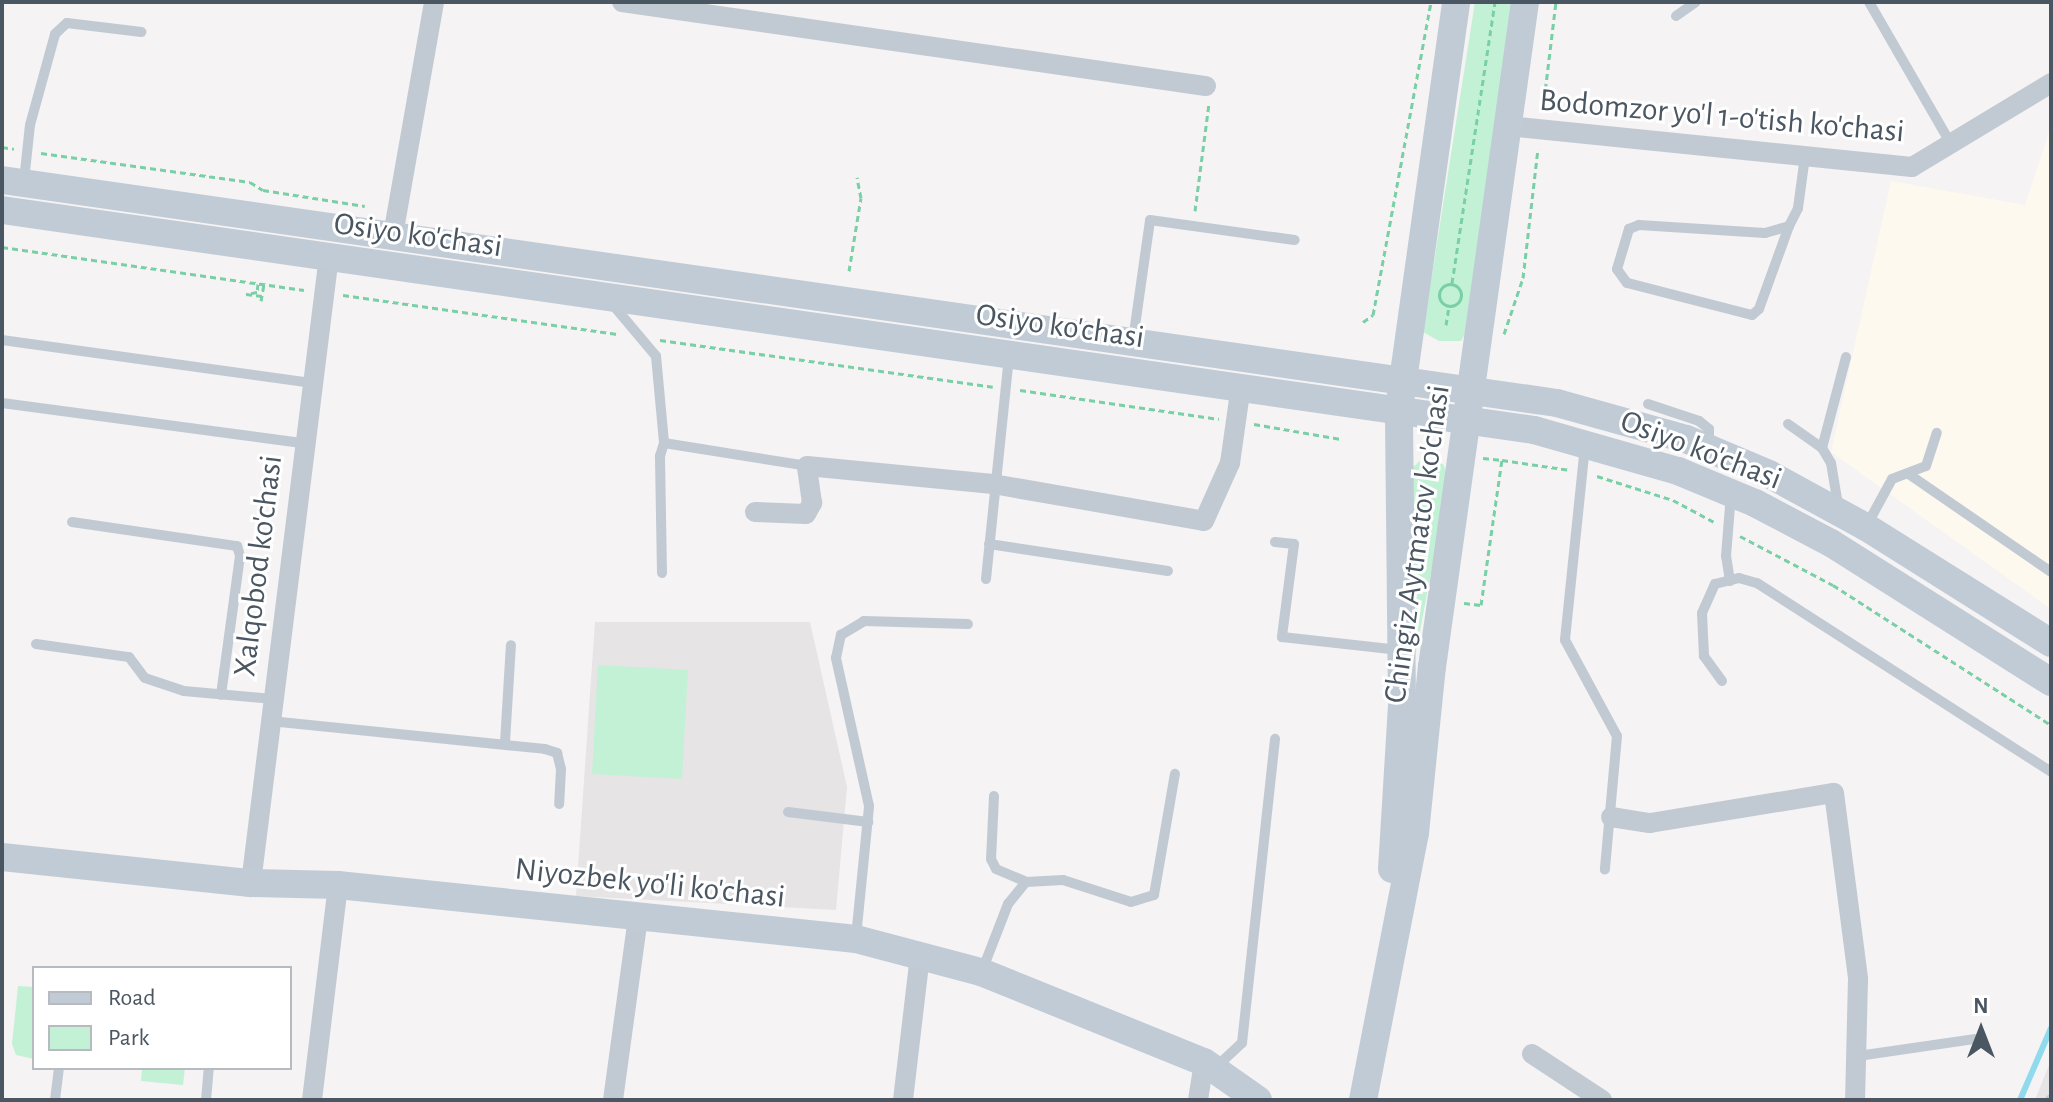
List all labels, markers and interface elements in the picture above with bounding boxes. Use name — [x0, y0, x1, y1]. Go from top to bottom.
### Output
street label: Bodomzor yo'l 1-o'tish ko'chasi — [1538, 81, 1906, 151]
street label: Osiyo ko'chasi — [331, 204, 505, 266]
street label: Osiyo ko'chasi — [973, 295, 1147, 357]
street label: Chingiz Aytmatov ko'chasi — [1376, 382, 1458, 706]
street label: Osiyo ko'chasi — [1615, 402, 1787, 498]
street label: Xalqobod ko'chasi — [225, 453, 291, 679]
street label: Niyozbek yo'li ko'chasi — [513, 850, 787, 916]
legend — [32, 966, 292, 1070]
text: Road — [108, 986, 156, 1010]
north arrow — [1941, 990, 2021, 1070]
text: N — [1973, 995, 1989, 1017]
text: Park — [108, 1026, 149, 1050]

